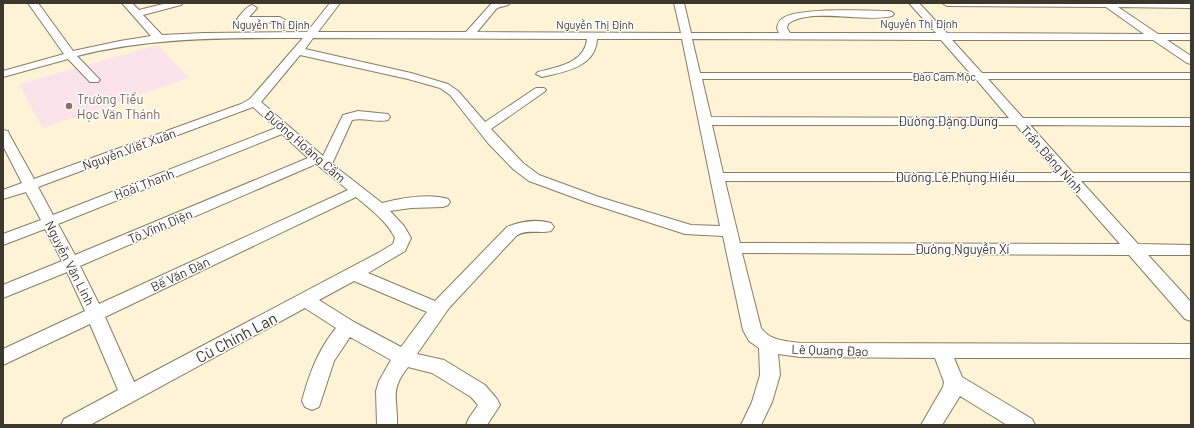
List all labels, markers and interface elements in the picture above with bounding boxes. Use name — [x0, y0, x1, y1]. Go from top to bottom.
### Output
street label: Nguyễn Thị Định — [880, 17, 958, 30]
street label: Nguyễn Thị Định — [232, 18, 310, 31]
street label: Nguyễn Thị Định — [556, 18, 634, 31]
street label: Đào Cam Mộc — [912, 70, 976, 83]
place label: Trường Tiểu Học Văn Thánh — [77, 91, 160, 122]
marker: Trường Tiểu Học Văn Thánh — [64, 101, 74, 111]
street label: Đường Hoàng Cầm — [261, 106, 349, 186]
street label: Đường Đặng Dung — [898, 113, 998, 129]
street label: Trần Đăng Ninh — [1017, 122, 1087, 196]
street label: Nguyễn Viết Xuân — [80, 125, 178, 173]
street label: Hoài Thanh — [112, 165, 176, 203]
street label: Đường Lê Phụng Hiểu — [895, 169, 1015, 185]
street label: Tô Vĩnh Diện — [125, 205, 195, 247]
street label: Nguyễn Văn Linh — [42, 218, 98, 308]
street label: Đường Nguyễn Xí — [915, 241, 1010, 257]
street label: Bế Văn Đàn — [148, 253, 212, 295]
street label: Cù Chính Lan — [192, 308, 280, 366]
street label: Lê Quang Đạo — [791, 341, 869, 359]

